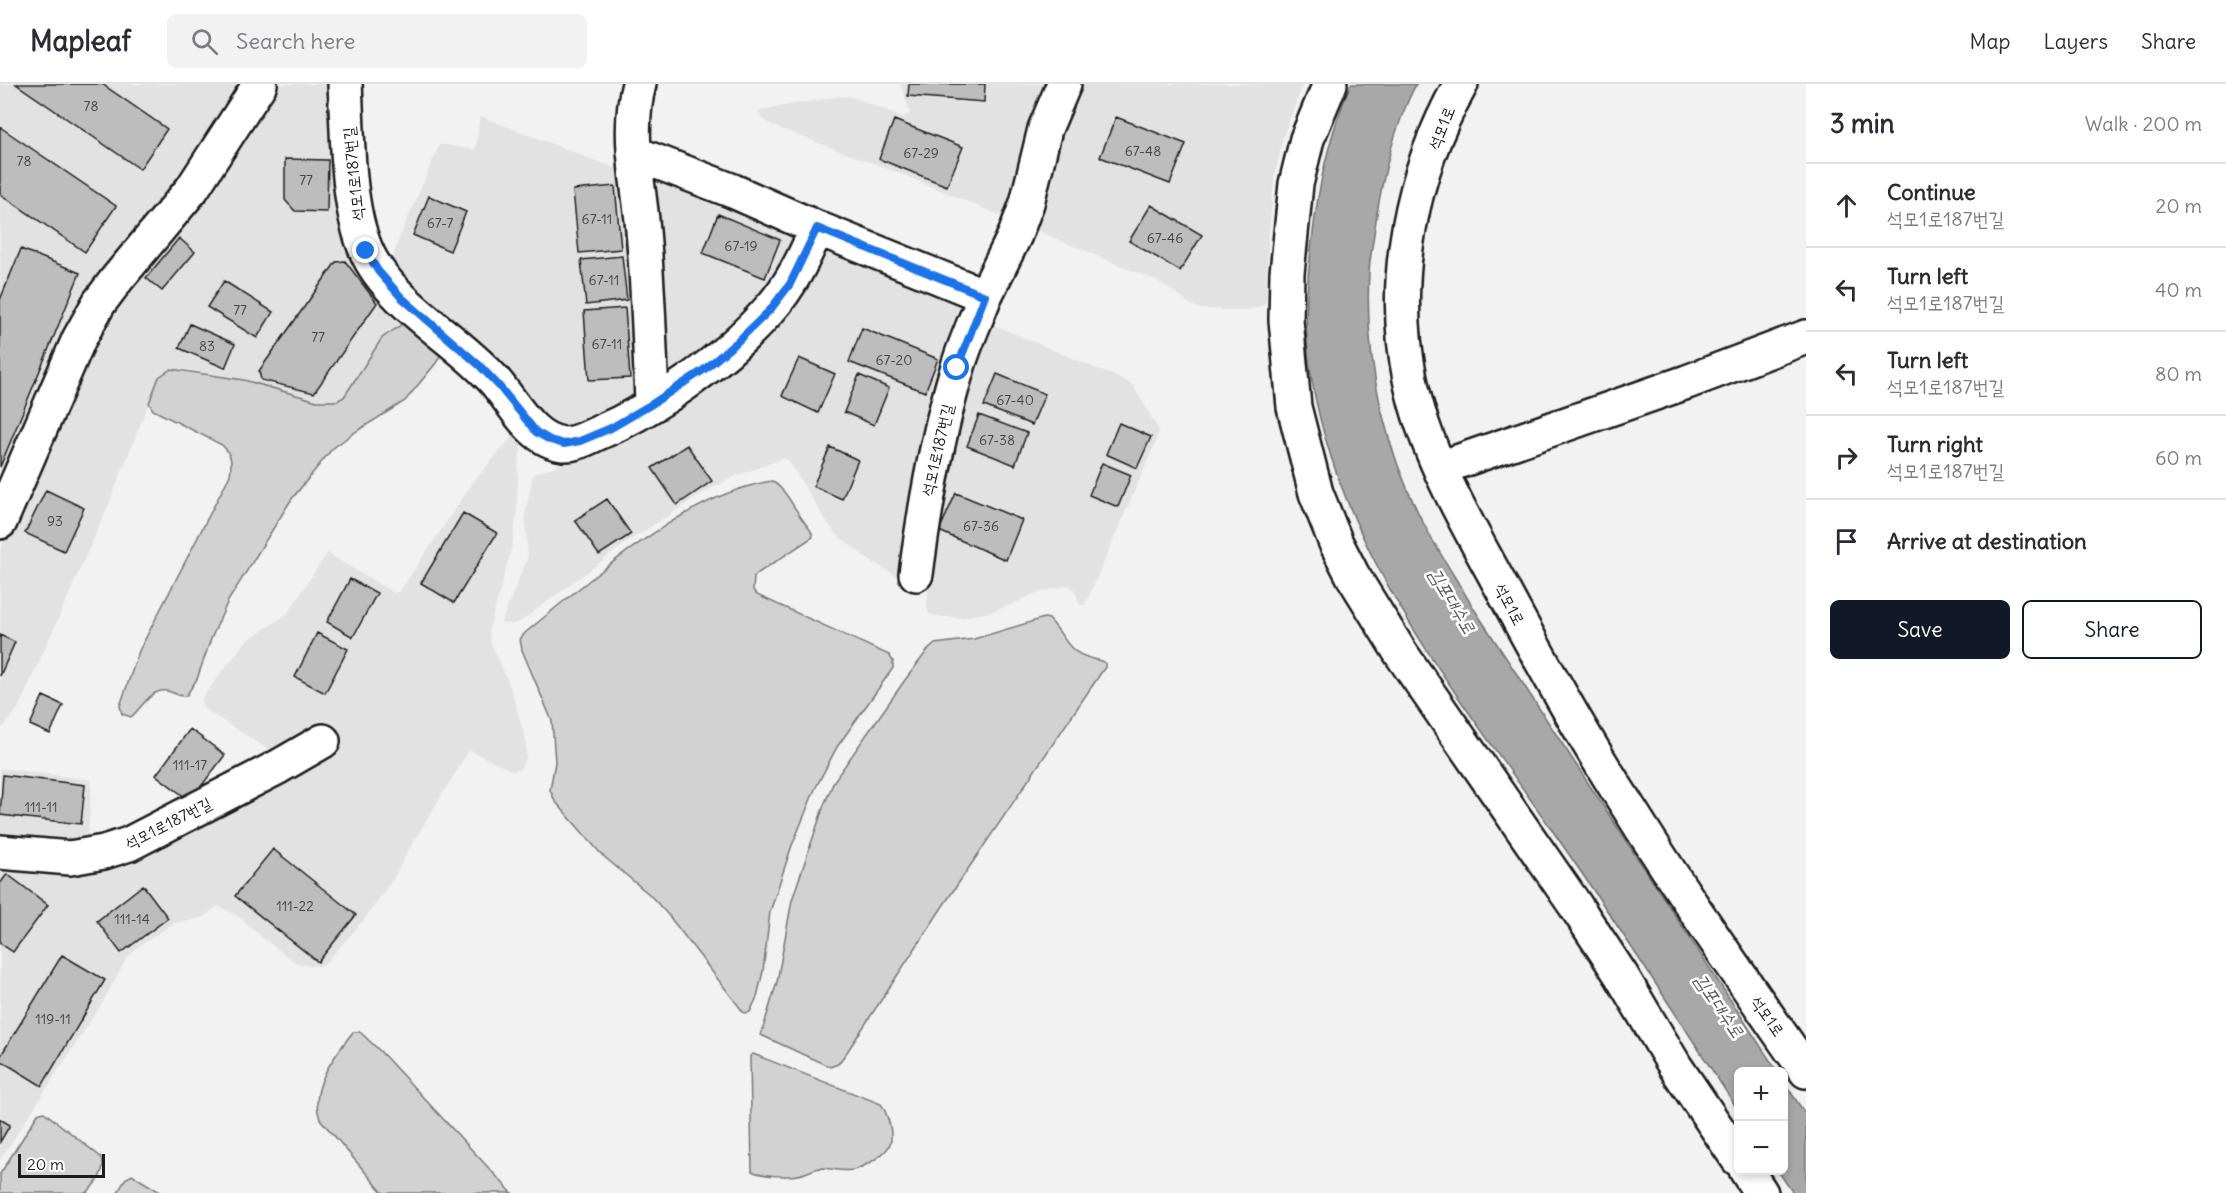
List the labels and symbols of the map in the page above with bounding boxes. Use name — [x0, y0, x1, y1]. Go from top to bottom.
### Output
house number: 78 — [84, 97, 98, 115]
street label: 석모1로 — [1423, 103, 1459, 153]
street label: 석모1로187번길 — [338, 126, 368, 222]
house number: 67-48 — [1125, 142, 1161, 160]
house number: 67-29 — [903, 144, 939, 162]
house number: 78 — [17, 152, 31, 170]
house number: 77 — [299, 171, 313, 189]
house number: 67-11 — [582, 210, 612, 228]
house number: 67-7 — [427, 214, 453, 232]
house number: 67-46 — [1147, 229, 1183, 247]
route end — [352, 237, 378, 263]
house number: 67-19 — [724, 237, 758, 255]
house number: 67-11 — [589, 271, 619, 289]
house number: 77 — [233, 301, 247, 319]
house number: 77 — [311, 328, 325, 346]
house number: 67-11 — [592, 335, 622, 353]
house number: 83 — [199, 337, 215, 355]
house number: 67-20 — [876, 351, 912, 369]
route start — [943, 354, 969, 380]
house number: 67-40 — [996, 391, 1034, 409]
street label: 석모1로187번길 — [917, 402, 957, 498]
house number: 67-38 — [979, 431, 1015, 449]
house number: 93 — [47, 512, 63, 530]
house number: 67-36 — [963, 517, 999, 535]
water label: 김포대수로 — [1424, 564, 1481, 638]
street label: 석모1로 — [1491, 579, 1529, 629]
house number: 111-17 — [173, 756, 207, 774]
street label: 석모1로187번길 — [122, 793, 215, 853]
house number: 111-11 — [24, 798, 58, 816]
house number: 111-22 — [276, 897, 314, 915]
house number: 111-14 — [114, 910, 150, 928]
water label: 김포대수로 — [1690, 969, 1749, 1042]
street label: 석모1로 — [1747, 992, 1789, 1040]
house number: 119-11 — [35, 1010, 71, 1028]
scale bar — [18, 1151, 105, 1178]

